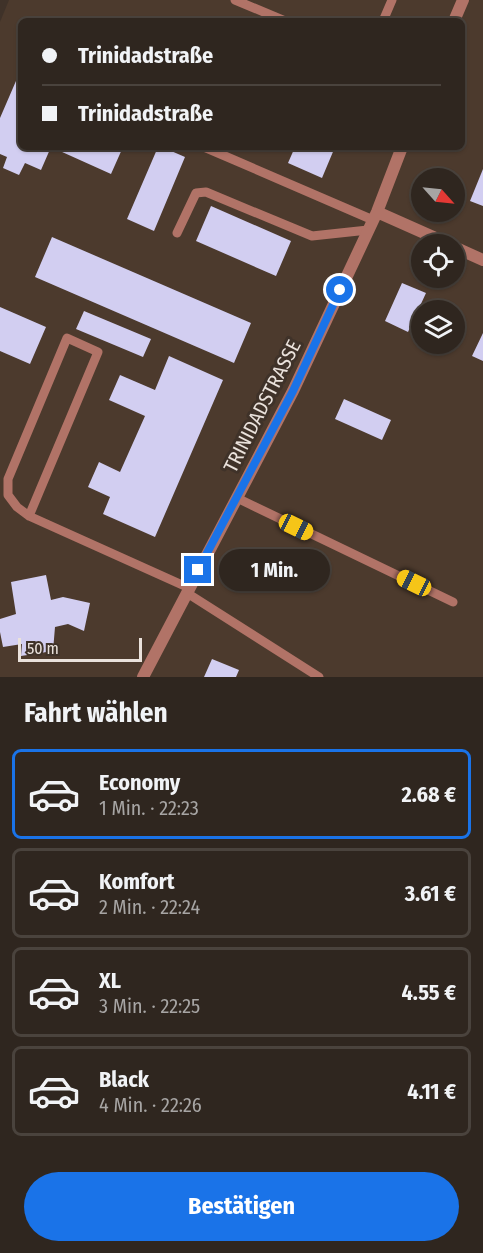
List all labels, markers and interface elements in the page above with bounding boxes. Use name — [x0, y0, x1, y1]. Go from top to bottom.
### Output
text: Trinidadstraße — [78, 42, 213, 69]
text: Trinidadstraße — [78, 100, 213, 127]
north arrow — [411, 168, 465, 222]
map controls — [411, 168, 465, 354]
button: locate — [411, 234, 465, 288]
route start — [326, 276, 353, 303]
button: layers — [411, 300, 465, 354]
street label: TRINIDADSTRASSE — [218, 336, 306, 476]
car — [276, 511, 316, 543]
callout: 1 Min. — [219, 549, 330, 591]
route end — [184, 556, 211, 583]
text: 1 Min. — [251, 558, 298, 582]
car — [394, 567, 434, 599]
scale bar — [18, 635, 142, 662]
text: 50 m — [27, 639, 59, 658]
text: Fahrt wählen — [24, 697, 168, 729]
icon: car — [27, 767, 81, 821]
text: Economy — [99, 769, 180, 796]
text: 2.68 € — [402, 781, 456, 808]
text: 1 Min. · 22:23 — [99, 796, 199, 820]
icon: car — [27, 866, 81, 920]
text: Komfort — [99, 868, 174, 895]
text: 3.61 € — [405, 880, 456, 907]
text: 2 Min. · 22:24 — [99, 895, 200, 919]
icon: car — [27, 965, 81, 1019]
text: XL — [99, 967, 121, 994]
text: 4.55 € — [402, 979, 456, 1006]
text: 3 Min. · 22:25 — [99, 994, 200, 1018]
icon: car — [27, 1064, 81, 1118]
text: Black — [99, 1066, 149, 1093]
text: 4.11 € — [407, 1078, 456, 1105]
text: 4 Min. · 22:26 — [99, 1093, 202, 1117]
button: Bestätigen — [24, 1172, 459, 1241]

